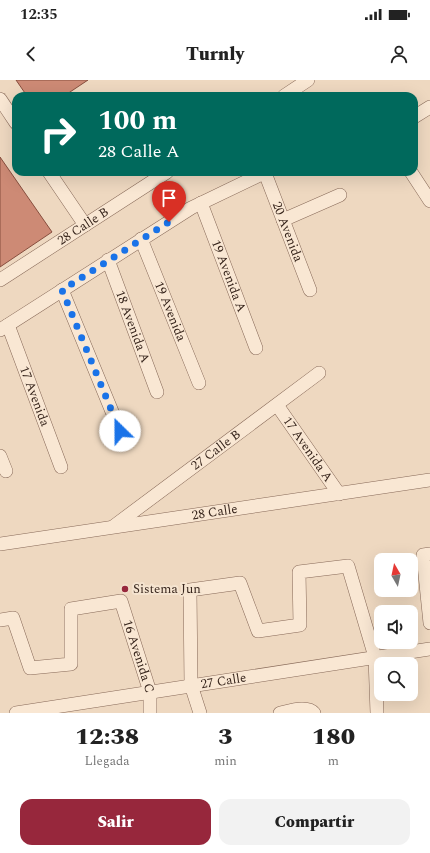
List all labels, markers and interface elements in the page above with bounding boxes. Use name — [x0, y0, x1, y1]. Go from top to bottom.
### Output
text: 12:35 — [20, 3, 58, 26]
text: Turnly — [186, 41, 244, 68]
icon: back — [20, 43, 42, 65]
icon: person — [388, 43, 410, 65]
text: 100 m — [98, 99, 177, 142]
icon: right — [32, 108, 84, 160]
text: 28 Calle A — [98, 138, 180, 165]
pin — [152, 181, 186, 222]
icon: arrive — [158, 187, 180, 209]
street label: 20 Avenida — [267, 199, 309, 266]
street label: 28 Calle B — [53, 202, 113, 250]
street label: 19 Avenida A — [206, 237, 252, 315]
street label: 19 Avenida — [149, 278, 191, 345]
street label: 18 Avenida A — [110, 287, 155, 366]
street label: 17 Avenida — [14, 363, 55, 430]
position arrow — [99, 410, 141, 452]
street label: 17 Avenida A — [278, 412, 338, 487]
street label: 27 Calle B — [187, 425, 245, 475]
street label: 28 Calle — [190, 499, 239, 525]
north arrow — [374, 553, 418, 597]
map controls — [374, 553, 418, 701]
place label: Sistema Jun — [133, 579, 201, 599]
marker: Sistema Jun — [120, 584, 130, 594]
button: sound — [374, 605, 418, 649]
street label: 16 Avenida C — [118, 617, 160, 696]
button: search — [374, 657, 418, 701]
street label: 27 Calle — [199, 668, 248, 694]
text: 12:38 — [75, 719, 139, 755]
text: 3 — [218, 719, 233, 755]
text: 180 — [312, 719, 355, 755]
text: Llegada — [84, 751, 130, 771]
text: min — [214, 751, 237, 771]
text: m — [328, 751, 339, 771]
button: Salir — [20, 799, 211, 845]
button: Compartir — [219, 799, 410, 845]

